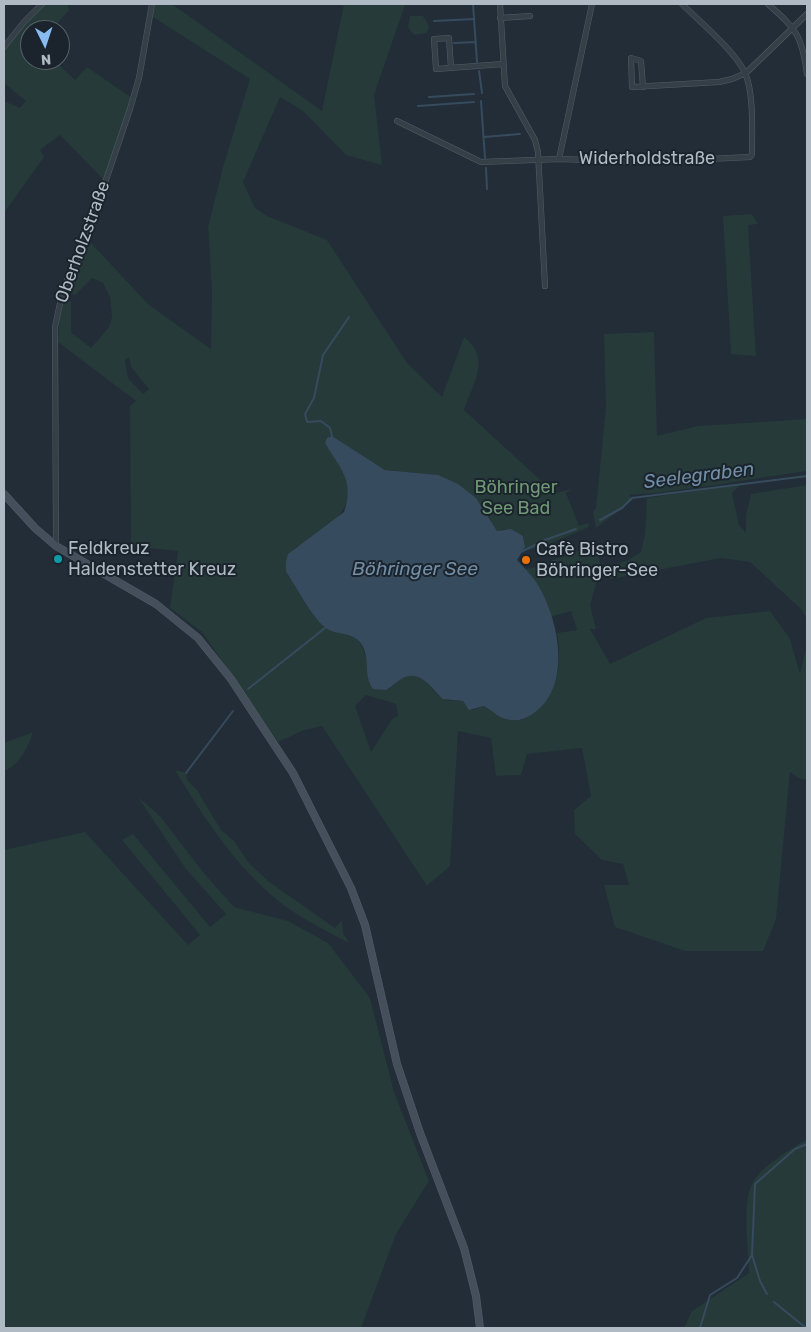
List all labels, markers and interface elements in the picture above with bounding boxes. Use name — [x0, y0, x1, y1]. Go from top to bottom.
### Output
north arrow — [20, 20, 70, 70]
text: N — [40, 51, 52, 68]
street label: Widerholdstraße — [579, 148, 715, 170]
street label: Oberholzstraße — [51, 178, 115, 306]
water label: Seelegraben — [642, 458, 756, 494]
park label: Böhringer See Bad — [474, 477, 558, 520]
place label: Feldkreuz Haldenstetter Kreuz — [68, 538, 236, 580]
place label: Cafè Bistro Böhringer-See — [536, 539, 658, 582]
marker: Feldkreuz Haldenstetter Kreuz — [52, 553, 64, 565]
marker: Cafè Bistro Böhringer-See — [520, 554, 532, 566]
water label: Böhringer See — [352, 559, 478, 581]

